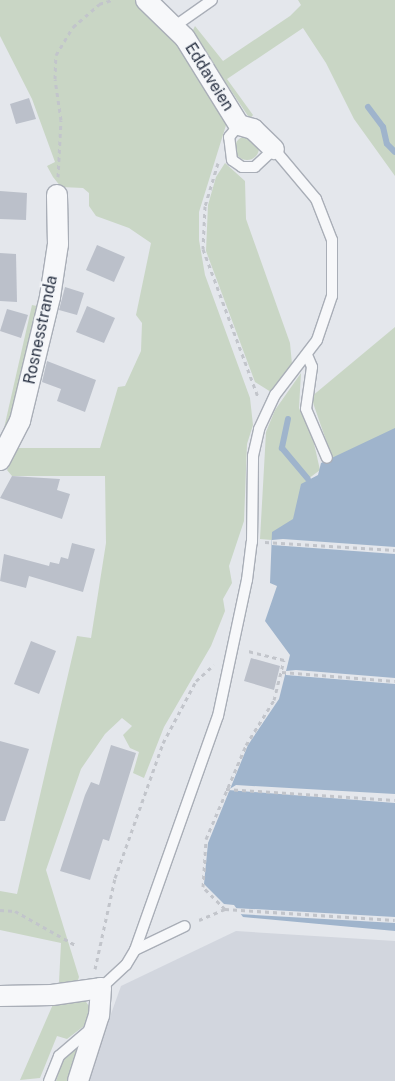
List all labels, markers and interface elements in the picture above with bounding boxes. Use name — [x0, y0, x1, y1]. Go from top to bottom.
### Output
street label: Eddaveien — [181, 39, 237, 115]
street label: Rosnesstranda — [20, 274, 62, 386]

